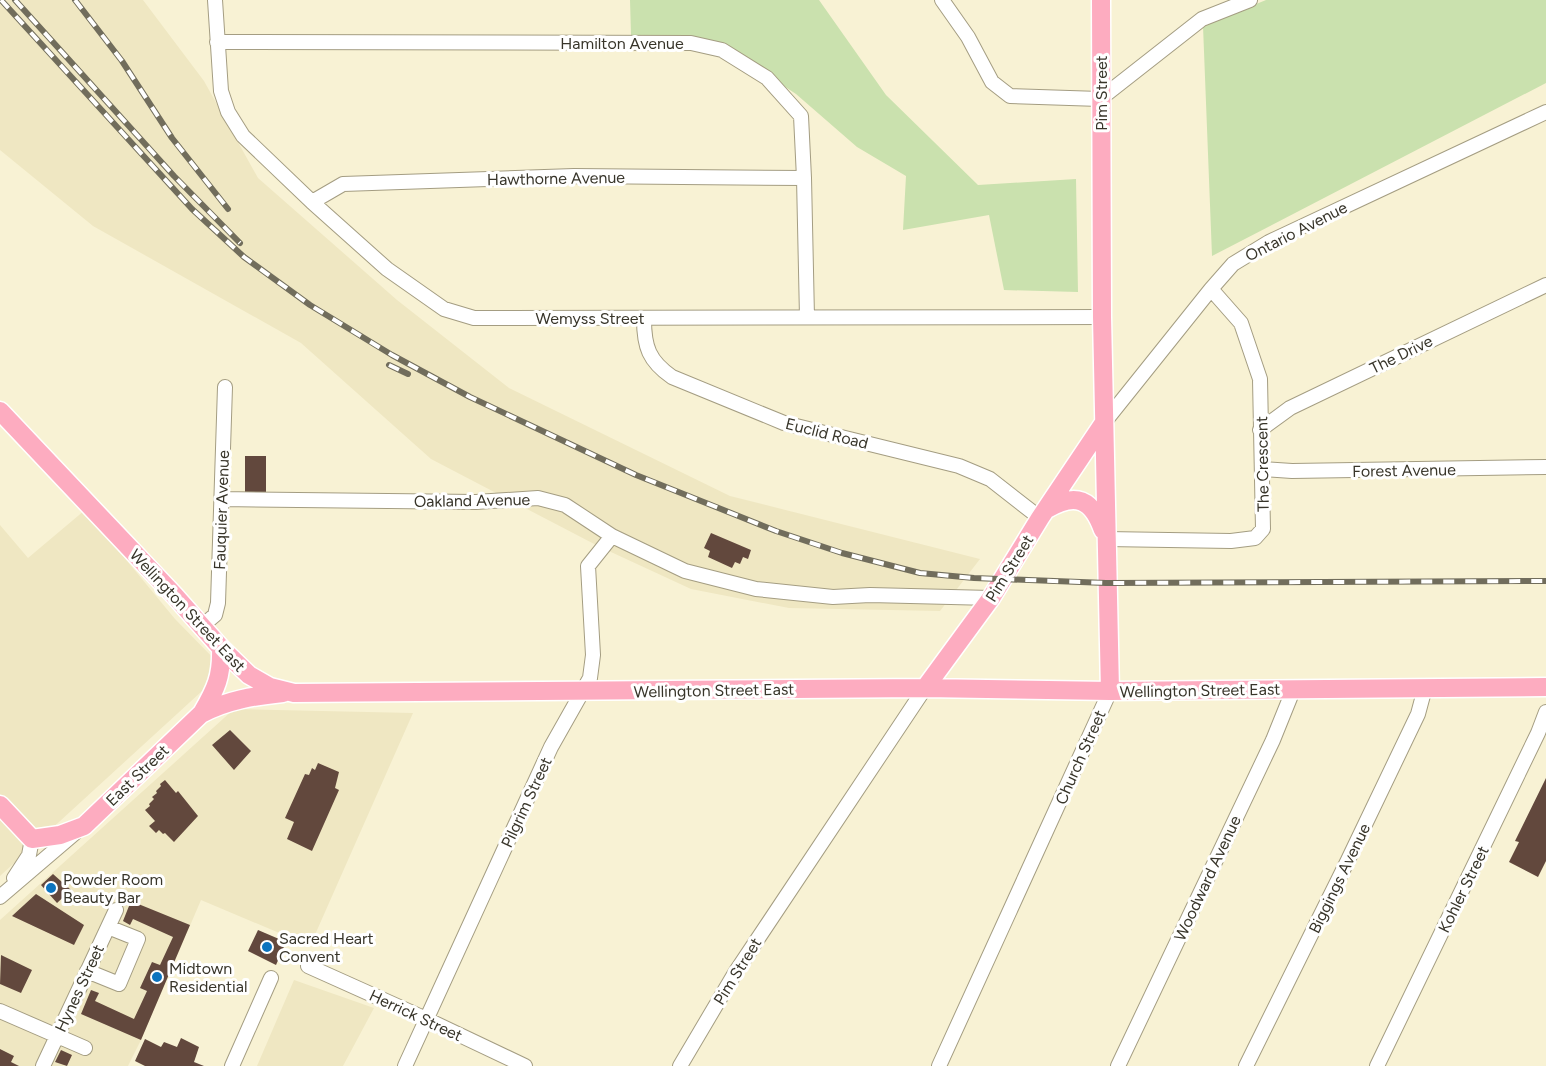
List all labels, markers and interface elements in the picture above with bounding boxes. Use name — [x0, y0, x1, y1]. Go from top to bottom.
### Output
street label: Hamilton Avenue — [560, 34, 684, 53]
street label: Pim Street — [1092, 55, 1111, 131]
street label: Hawthorne Avenue — [487, 168, 625, 189]
street label: Ontario Avenue — [1242, 197, 1351, 265]
street label: Wemyss Street — [535, 309, 645, 328]
street label: The Drive — [1367, 331, 1436, 378]
street label: Euclid Road — [784, 414, 870, 453]
street label: The Crescent — [1252, 416, 1273, 512]
street label: Fauquier Avenue — [210, 450, 233, 570]
street label: Forest Avenue — [1352, 460, 1456, 481]
street label: Oakland Avenue — [414, 490, 531, 511]
street label: Pim Street — [981, 531, 1037, 605]
street label: Wellington Street East — [126, 545, 249, 676]
street label: Wellington Street East — [634, 680, 794, 701]
street label: Wellington Street East — [1120, 680, 1280, 701]
street label: Church Street — [1051, 707, 1110, 807]
street label: East Street — [102, 741, 173, 810]
street label: Pilgrim Street — [497, 754, 556, 850]
street label: Woodward Avenue — [1170, 812, 1245, 944]
street label: Biggings Avenue — [1305, 820, 1374, 936]
street label: Kohler Street — [1434, 843, 1493, 936]
place label: Powder Room Beauty Bar — [63, 870, 163, 907]
marker: Powder Room Beauty Bar — [44, 881, 58, 895]
place label: Sacred Heart Convent — [279, 929, 373, 966]
street label: Pim Street — [709, 934, 765, 1008]
marker: Sacred Heart Convent — [260, 940, 274, 954]
street label: Hynes Street — [51, 941, 108, 1035]
place label: Midtown Residential — [169, 959, 247, 996]
marker: Midtown Residential — [150, 970, 164, 984]
street label: Herrick Street — [366, 986, 465, 1045]

